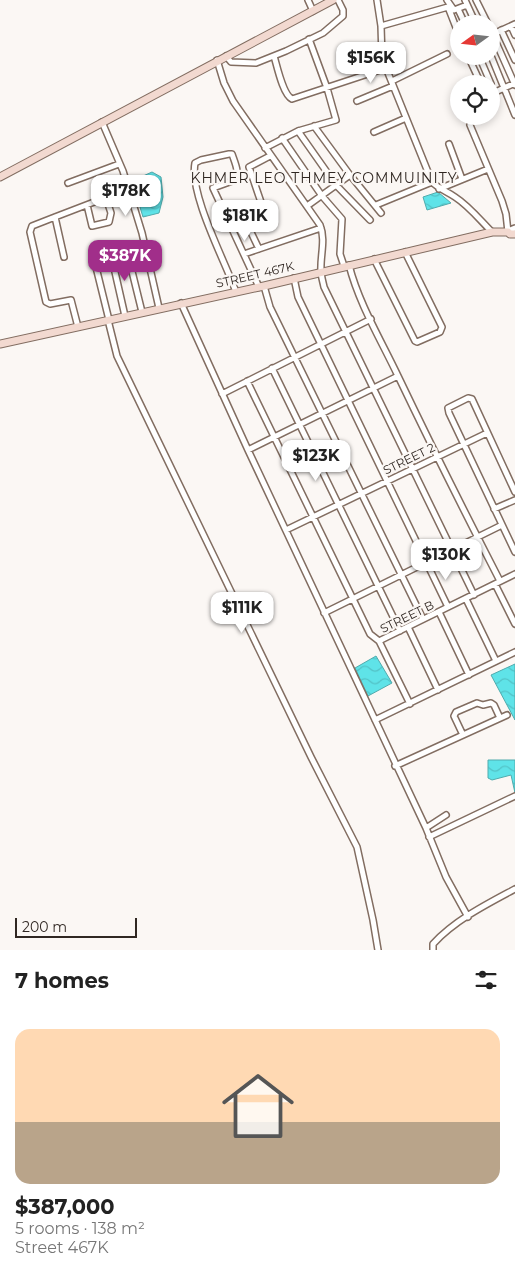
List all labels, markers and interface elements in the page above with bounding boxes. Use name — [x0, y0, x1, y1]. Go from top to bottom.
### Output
north arrow — [450, 15, 500, 65]
map controls — [450, 15, 500, 125]
pin: $156K — [336, 42, 406, 84]
text: $156K — [347, 48, 395, 67]
button: locate — [450, 75, 500, 125]
district label: KHMER LEO THMEY COMMUINITY — [190, 169, 458, 187]
pin: $178K — [91, 174, 161, 217]
text: $178K — [102, 181, 150, 200]
pin: $181K — [210, 200, 280, 242]
text: $181K — [223, 206, 268, 225]
pin: $387K — [90, 240, 160, 282]
text: $387K — [99, 246, 151, 265]
street label: STREET 467K — [214, 258, 296, 291]
pin: $123K — [281, 440, 351, 482]
street label: STREET 2 — [380, 440, 437, 478]
text: $123K — [292, 446, 340, 465]
pin: $130K — [411, 538, 481, 581]
text: $130K — [422, 545, 470, 564]
pin: $111K — [207, 592, 277, 634]
street label: STREET B — [377, 597, 436, 636]
text: $111K — [222, 598, 262, 617]
scale bar — [15, 915, 138, 938]
text: 200 m — [22, 918, 67, 936]
icon: filters — [472, 966, 500, 994]
text: 7 homes — [15, 968, 109, 993]
icon: home — [213, 1061, 303, 1151]
text: $387,000 — [15, 1194, 115, 1219]
text: 5 rooms · 138 m² — [15, 1219, 145, 1238]
text: Street 467K — [15, 1238, 109, 1257]

